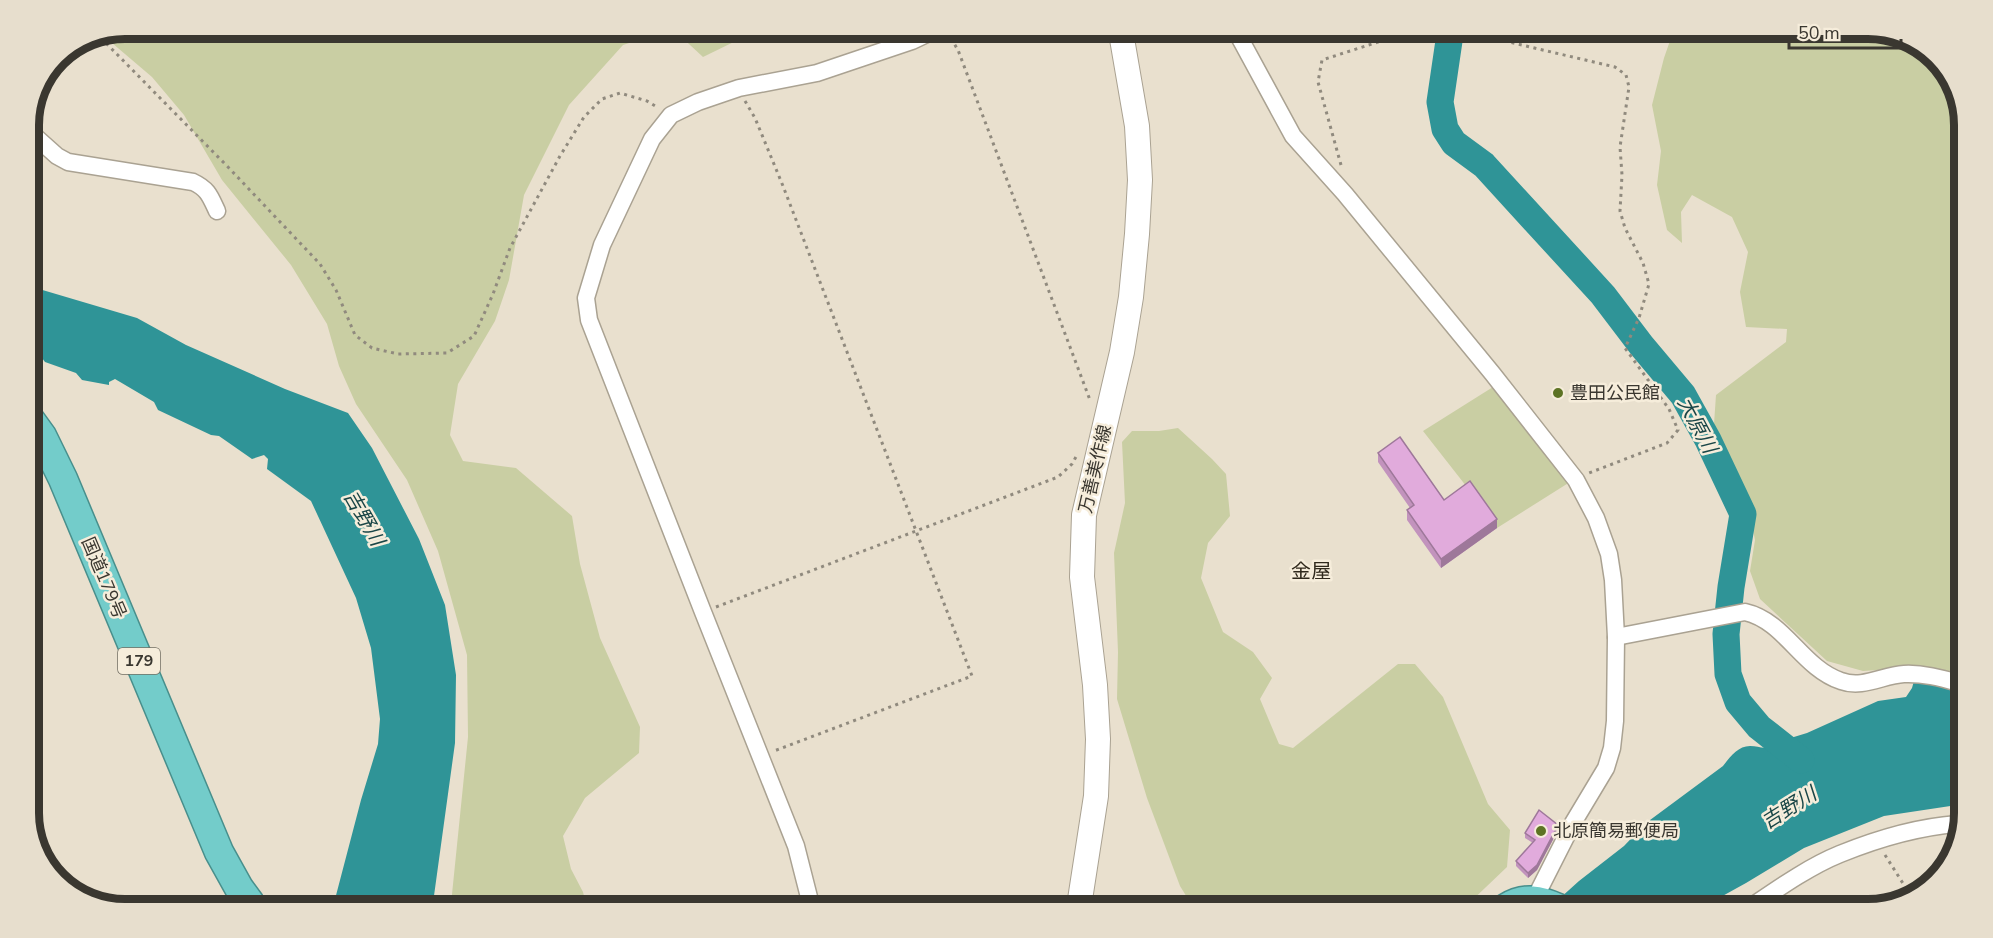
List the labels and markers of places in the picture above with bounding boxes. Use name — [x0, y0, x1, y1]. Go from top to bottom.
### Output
place label: 豊田公民館 — [1570, 381, 1660, 405]
marker: 豊田公民館 — [1551, 386, 1565, 400]
place label: 北原簡易郵便局 — [1553, 819, 1679, 843]
marker: 北原簡易郵便局 — [1534, 824, 1548, 838]

